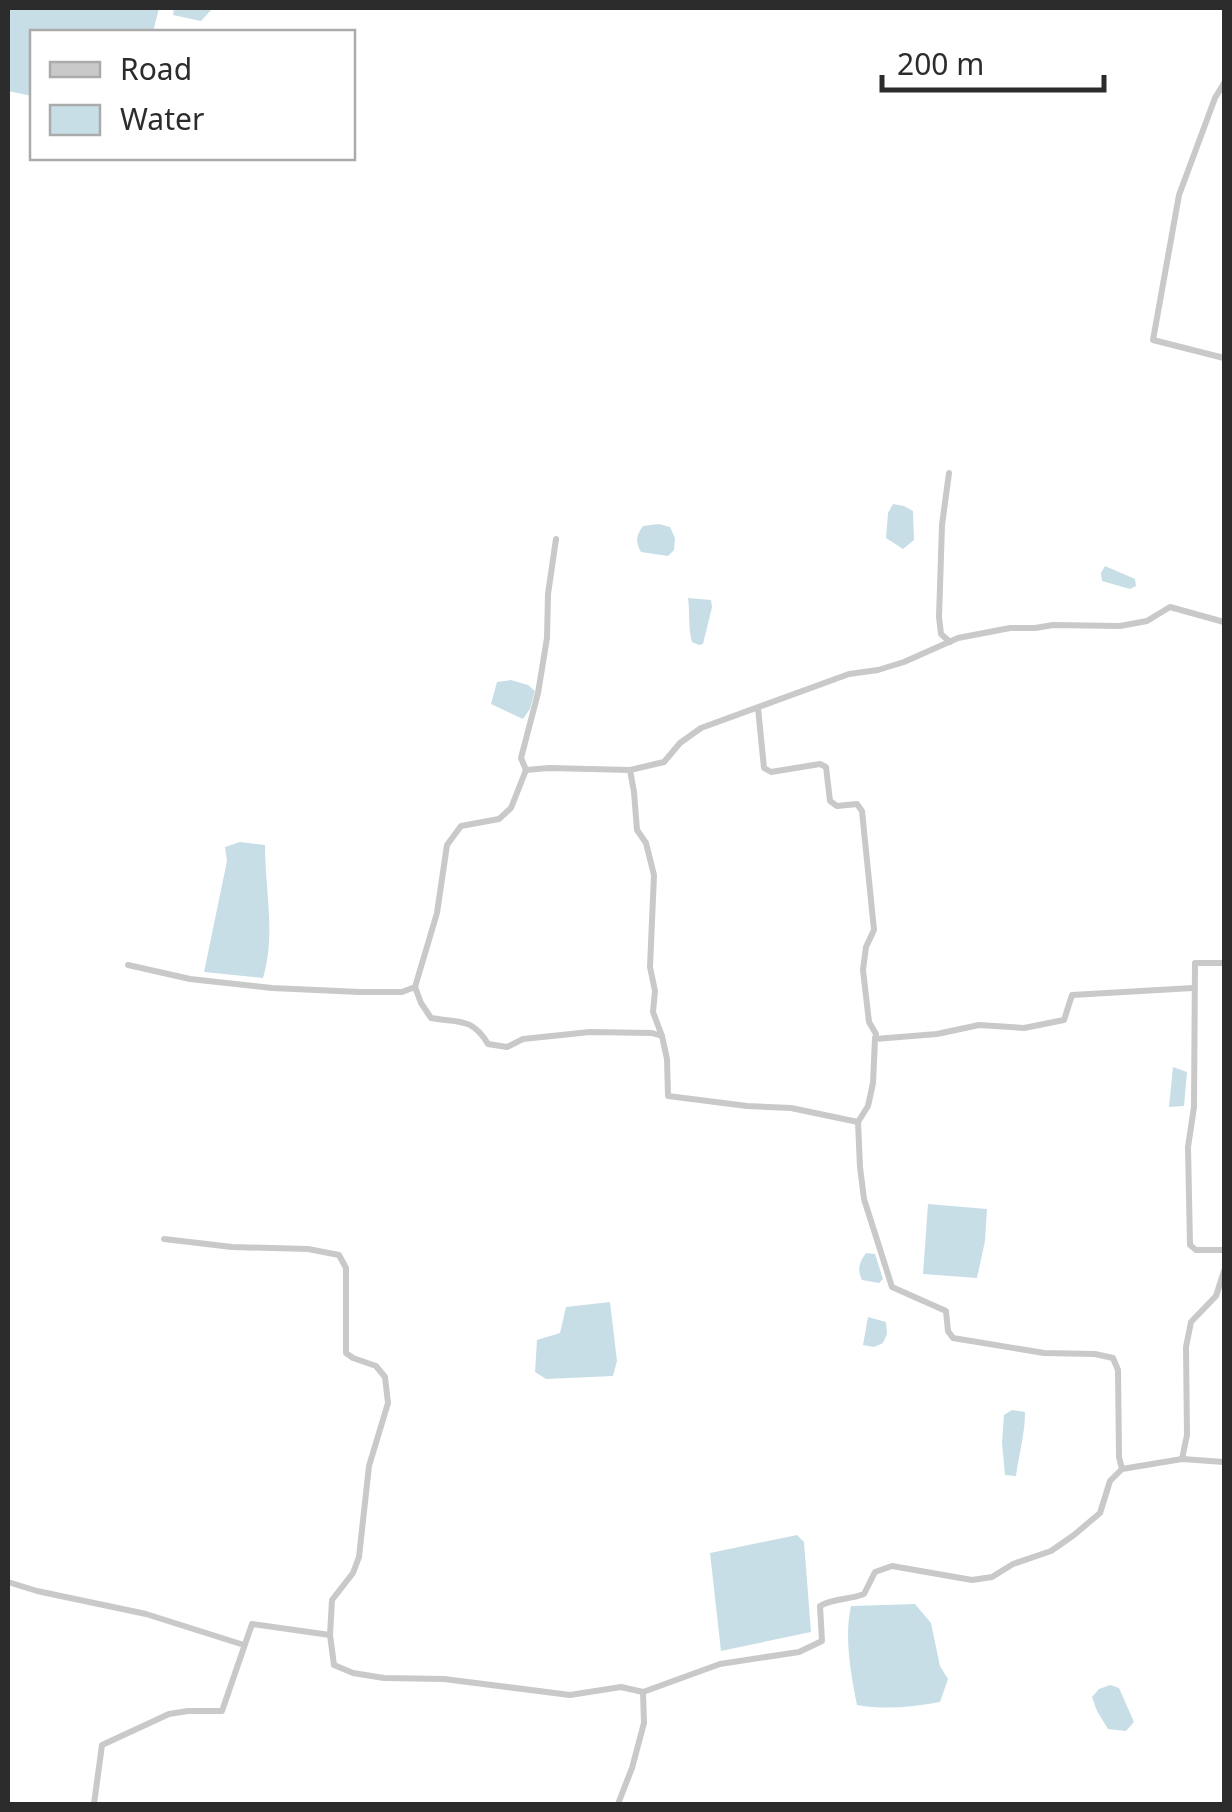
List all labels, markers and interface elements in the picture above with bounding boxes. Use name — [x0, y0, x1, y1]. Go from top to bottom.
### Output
legend — [30, 30, 355, 160]
scale bar — [882, 30, 1104, 92]
text: 200 m — [897, 43, 984, 84]
text: Road — [120, 48, 192, 89]
text: Water — [120, 98, 204, 139]

